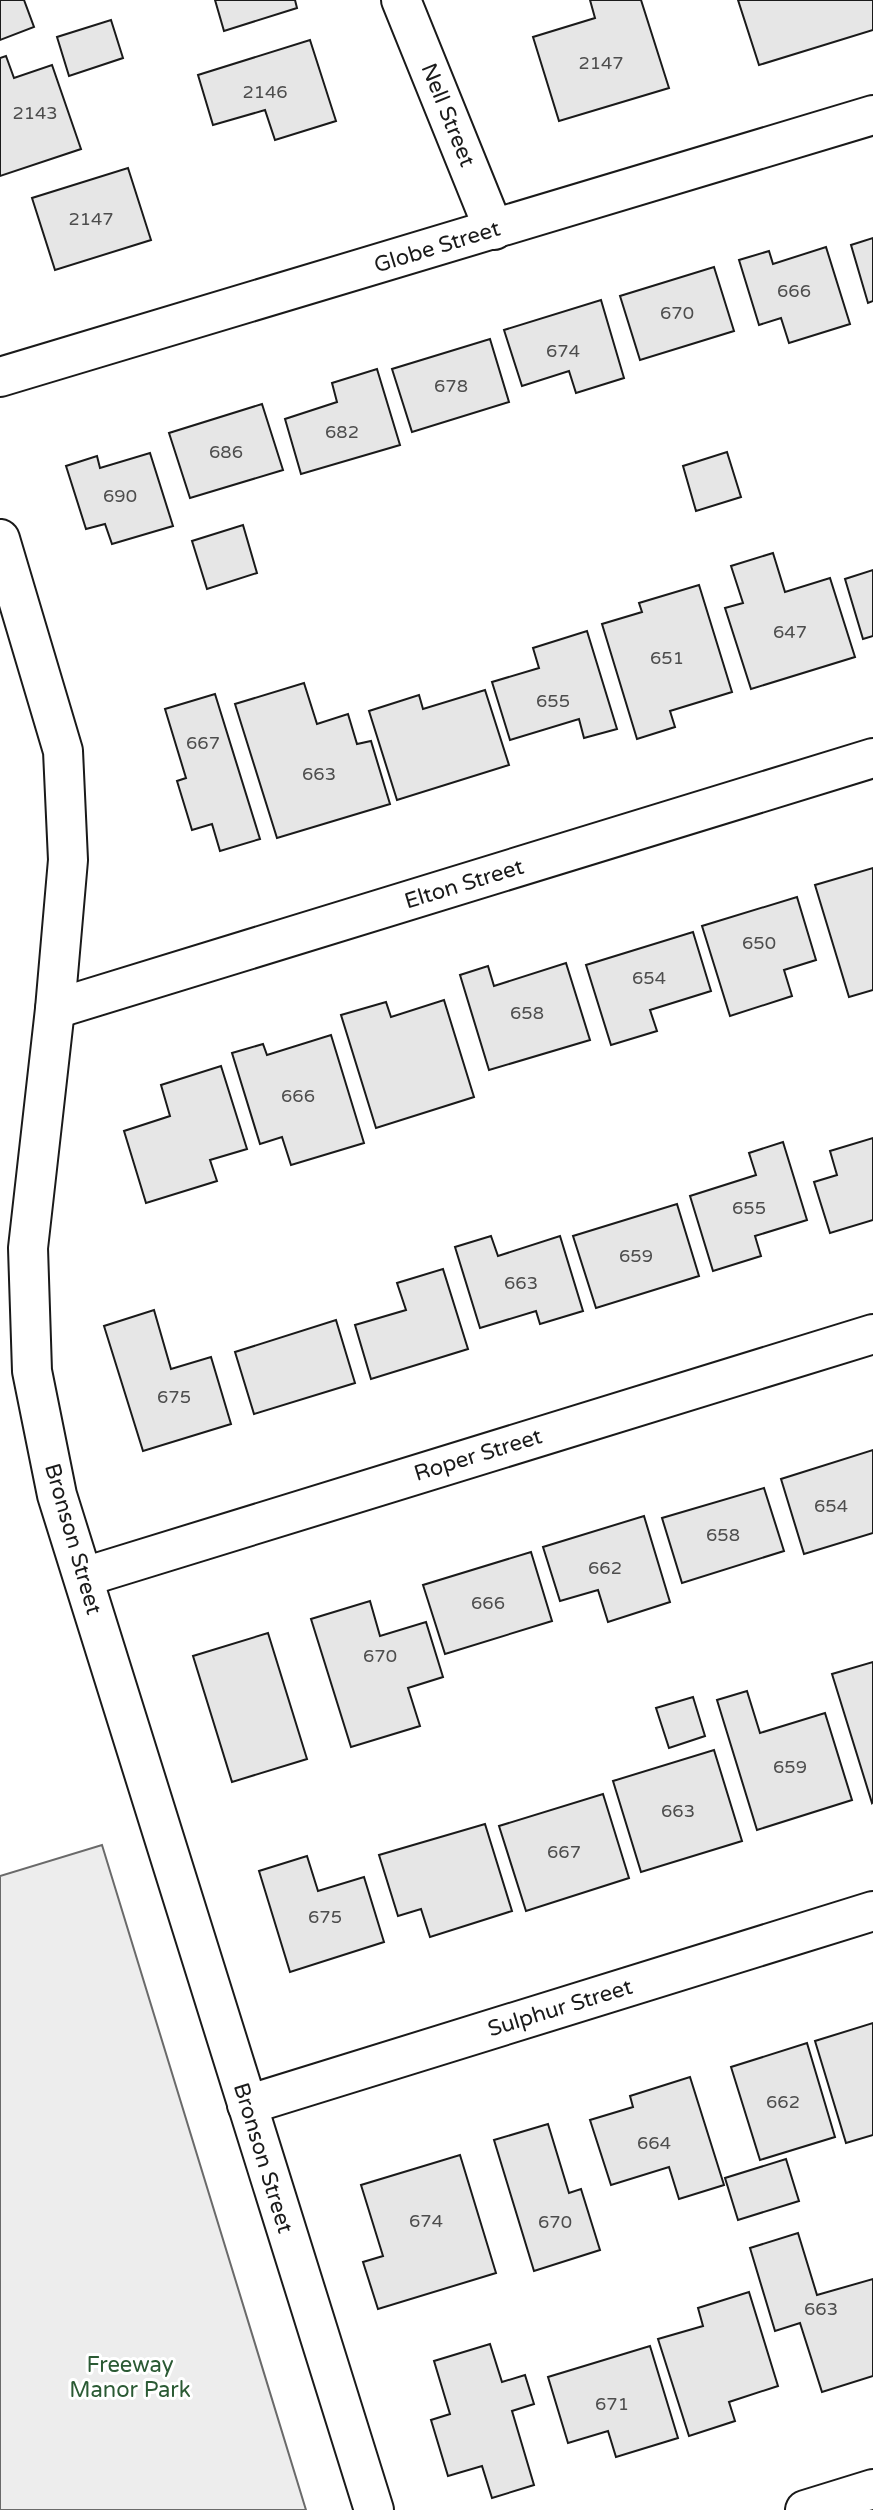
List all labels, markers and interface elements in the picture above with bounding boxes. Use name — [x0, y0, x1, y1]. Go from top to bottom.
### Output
house number: 2147 — [578, 52, 624, 74]
street label: Nell Street — [415, 59, 481, 171]
house number: 2146 — [242, 81, 288, 103]
house number: 2143 — [12, 102, 58, 124]
house number: 2147 — [68, 208, 114, 230]
street label: Globe Street — [371, 215, 503, 279]
house number: 666 — [777, 280, 811, 302]
house number: 670 — [660, 302, 694, 324]
house number: 674 — [546, 340, 580, 362]
house number: 678 — [434, 375, 468, 397]
house number: 682 — [325, 421, 359, 443]
house number: 686 — [209, 441, 243, 463]
house number: 690 — [103, 485, 137, 507]
house number: 647 — [773, 621, 807, 643]
house number: 651 — [650, 647, 684, 669]
house number: 655 — [536, 690, 570, 712]
house number: 667 — [186, 732, 220, 754]
house number: 663 — [302, 763, 336, 785]
street label: Elton Street — [401, 854, 527, 914]
house number: 650 — [742, 932, 776, 954]
house number: 654 — [632, 967, 666, 989]
house number: 658 — [510, 1002, 544, 1024]
house number: 666 — [281, 1085, 315, 1107]
house number: 655 — [732, 1197, 766, 1219]
house number: 659 — [619, 1245, 653, 1267]
house number: 663 — [504, 1272, 538, 1294]
house number: 675 — [157, 1386, 191, 1408]
street label: Roper Street — [411, 1423, 545, 1487]
street label: Bronson Street — [39, 1460, 107, 1618]
house number: 654 — [814, 1495, 848, 1517]
house number: 658 — [706, 1524, 740, 1546]
house number: 662 — [588, 1557, 622, 1579]
house number: 666 — [471, 1592, 505, 1614]
house number: 670 — [363, 1645, 397, 1667]
house number: 659 — [773, 1756, 807, 1778]
house number: 663 — [661, 1800, 695, 1822]
house number: 667 — [547, 1841, 581, 1863]
house number: 675 — [308, 1906, 342, 1928]
street label: Sulphur Street — [485, 1974, 635, 2042]
street label: Bronson Street — [228, 2080, 298, 2236]
house number: 662 — [766, 2091, 800, 2113]
house number: 664 — [637, 2132, 671, 2154]
house number: 674 — [409, 2210, 443, 2232]
house number: 670 — [538, 2211, 572, 2233]
house number: 663 — [804, 2298, 838, 2320]
park label: Freeway Manor Park — [69, 2352, 191, 2403]
house number: 671 — [595, 2393, 629, 2415]

